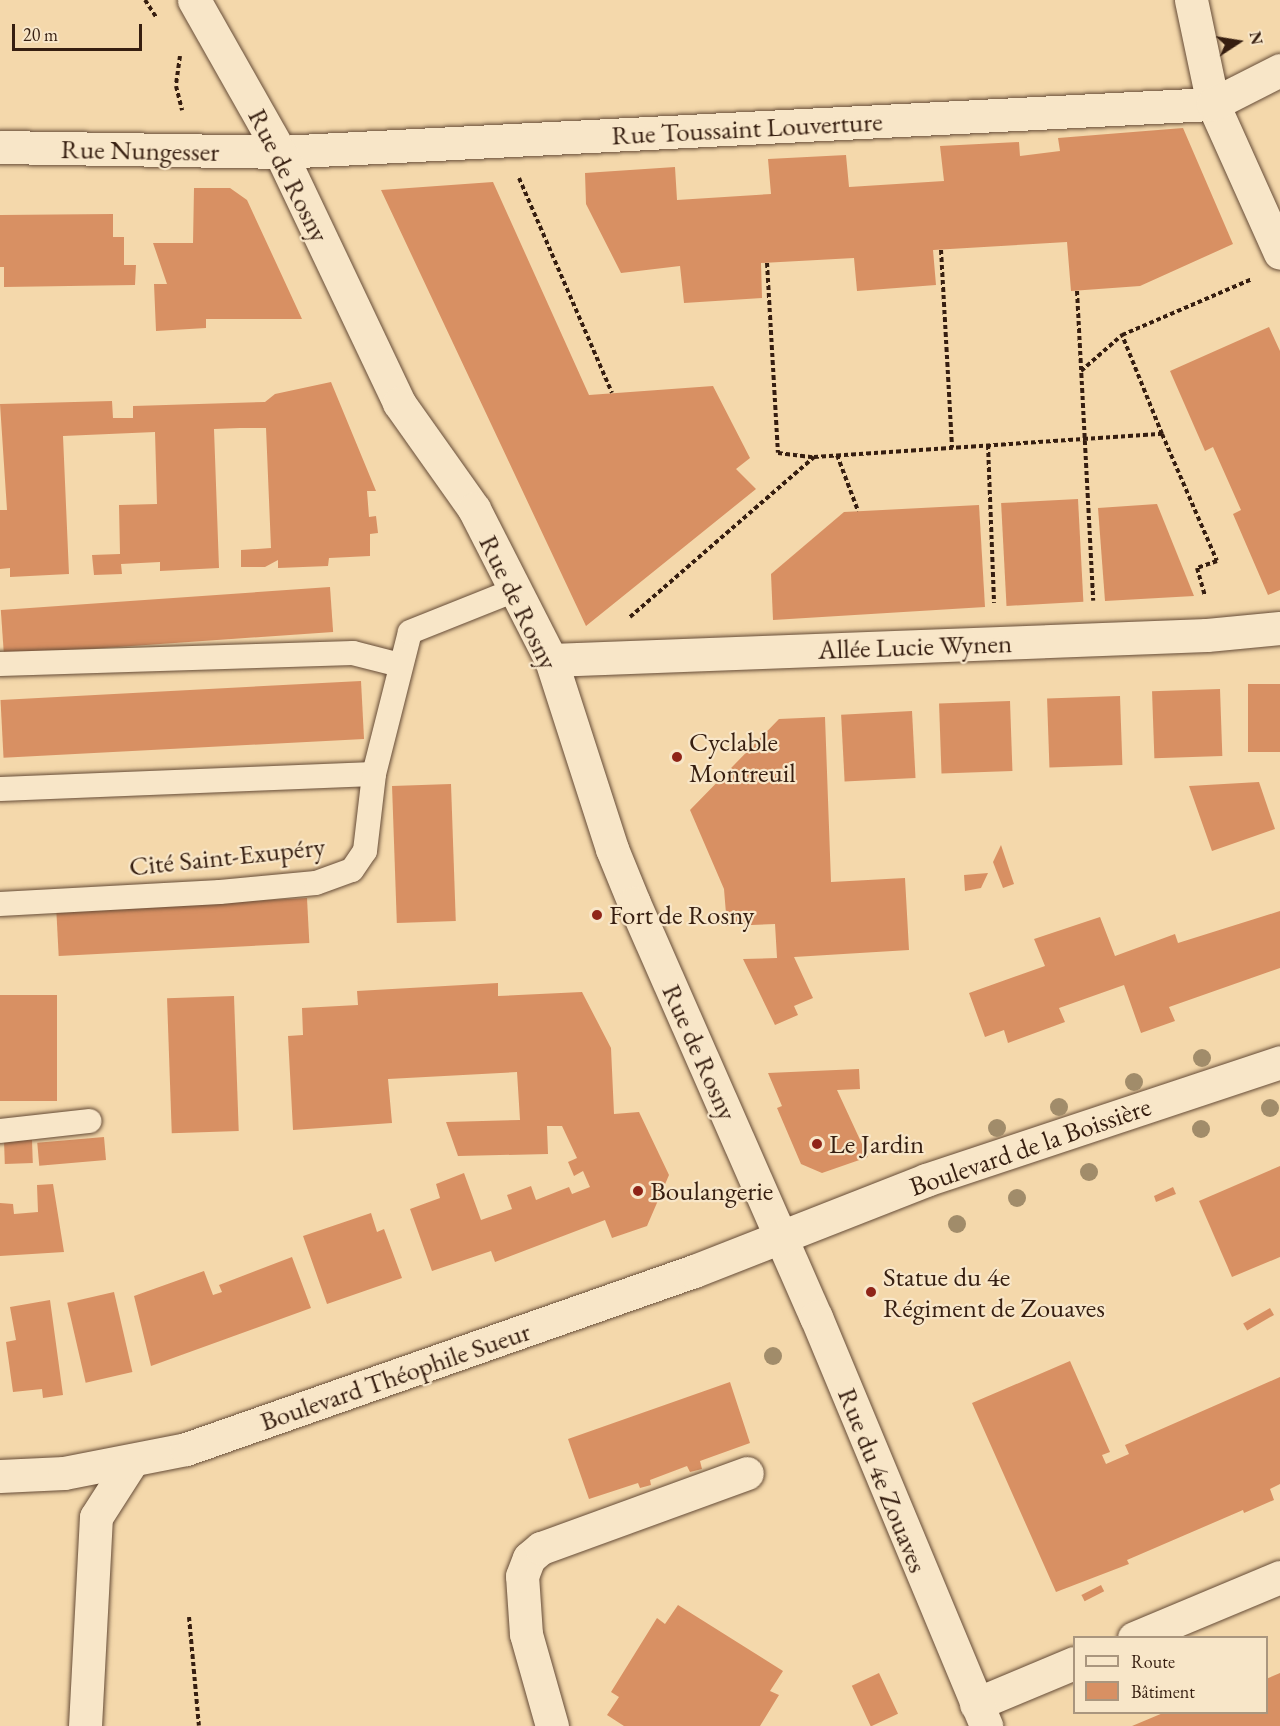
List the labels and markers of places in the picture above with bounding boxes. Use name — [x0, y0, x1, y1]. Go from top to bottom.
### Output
place label: Cyclable Montreuil — [689, 725, 796, 788]
marker: Cyclable Montreuil — [670, 750, 684, 764]
place label: Fort de Rosny — [609, 899, 754, 931]
marker: Fort de Rosny — [590, 908, 604, 922]
place label: Le Jardin — [829, 1128, 924, 1160]
marker: Le Jardin — [810, 1137, 824, 1151]
place label: Boulangerie — [650, 1175, 773, 1207]
marker: Boulangerie — [631, 1184, 645, 1198]
place label: Statue du 4e Régiment de Zouaves — [883, 1260, 1105, 1323]
marker: Statue du 4e Régiment de Zouaves — [864, 1285, 878, 1299]

